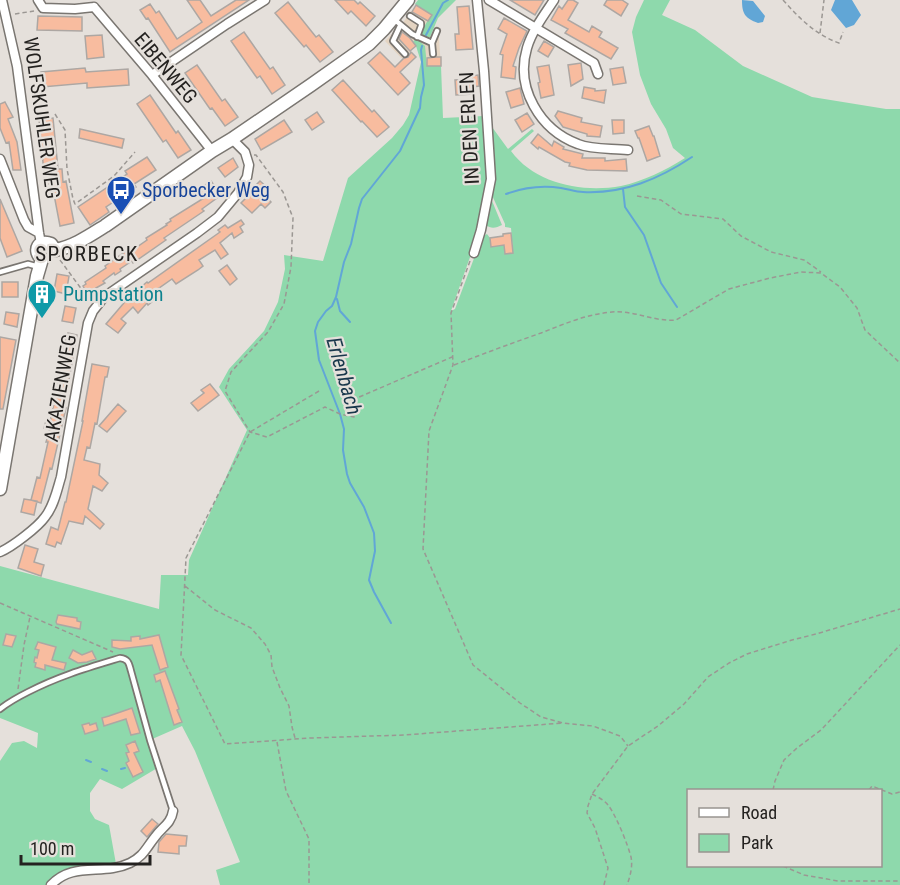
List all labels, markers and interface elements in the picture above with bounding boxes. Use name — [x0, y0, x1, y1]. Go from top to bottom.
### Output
street label: EIBENWEG — [129, 28, 203, 108]
street label: WOLFSKUHLER WEG — [19, 36, 65, 200]
street label: IN DEN ERLEN — [454, 71, 484, 185]
bus stop icon: Sporbecker Weg — [105, 174, 137, 216]
place label: Sporbecker Weg — [142, 178, 270, 202]
district label: SPORBECK — [35, 242, 139, 266]
building icon: Pumpstation — [26, 278, 58, 320]
place label: Pumpstation — [63, 282, 164, 306]
street label: AKAZIENWEG — [39, 332, 81, 444]
water label: Erlenbach — [322, 334, 366, 418]
legend — [687, 789, 882, 867]
text: Road — [741, 802, 777, 823]
scale bar — [21, 828, 150, 866]
text: Park — [741, 832, 773, 853]
text: 100 m — [30, 838, 74, 859]

